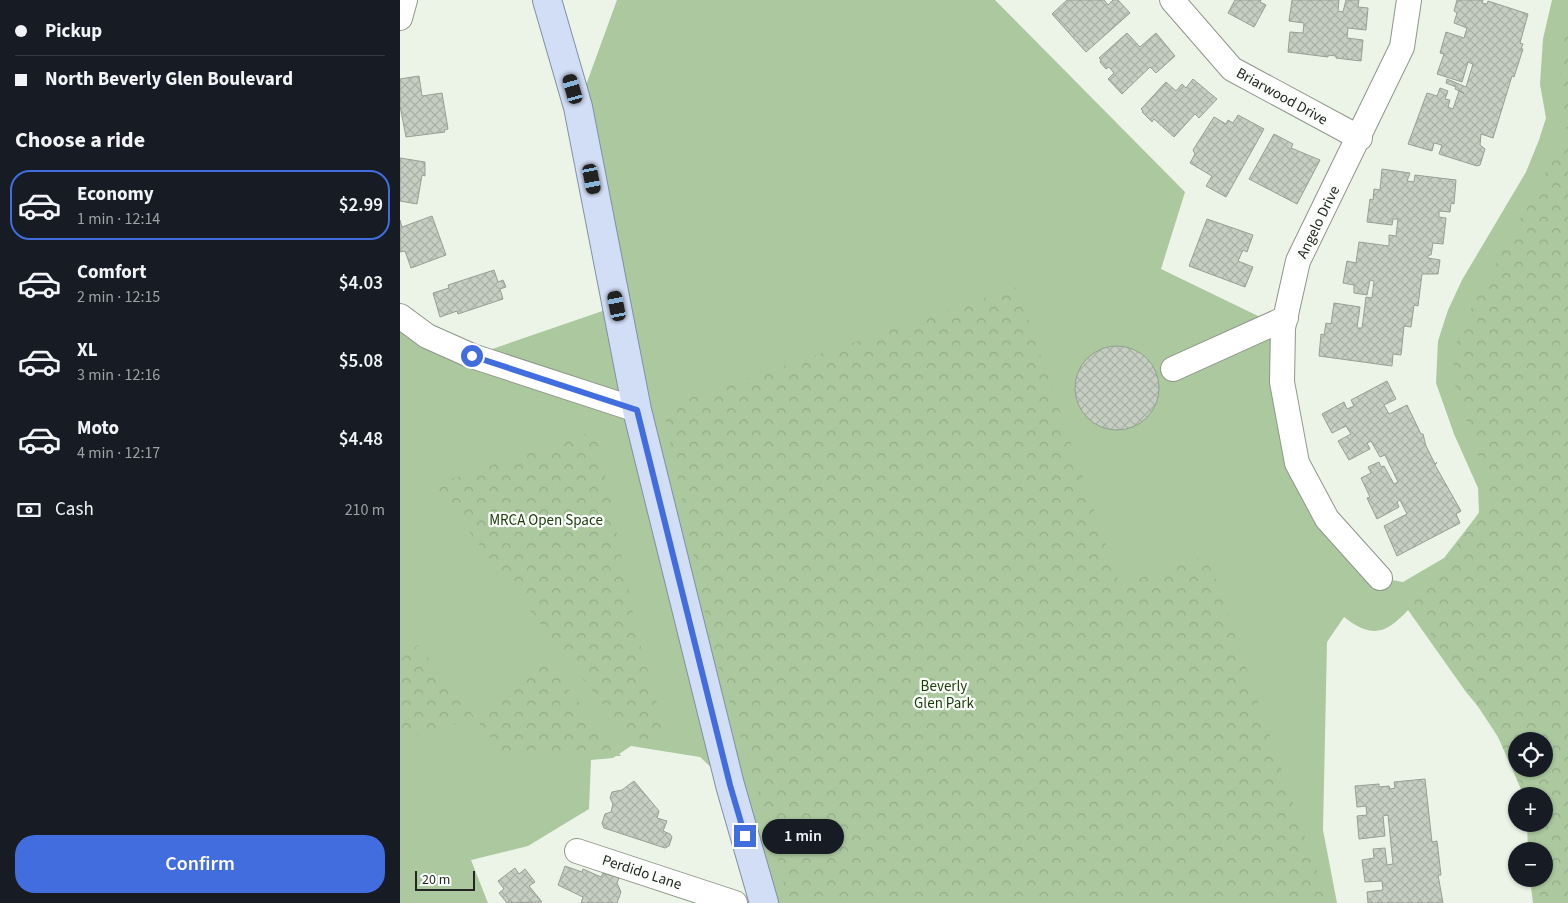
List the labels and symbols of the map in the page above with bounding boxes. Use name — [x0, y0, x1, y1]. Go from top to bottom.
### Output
street label: Briarwood Drive — [1232, 63, 1331, 130]
car — [561, 73, 584, 105]
car — [581, 163, 602, 195]
street label: Angelo Drive — [1292, 182, 1345, 262]
car — [606, 290, 627, 322]
route start — [461, 345, 483, 367]
park label: MRCA Open Space — [489, 510, 603, 531]
park label: Beverly Glen Park — [914, 676, 974, 714]
callout: 1 min — [762, 818, 845, 854]
route end — [734, 825, 756, 847]
street label: Perdido Lane — [599, 850, 684, 895]
scale bar — [415, 868, 475, 891]

